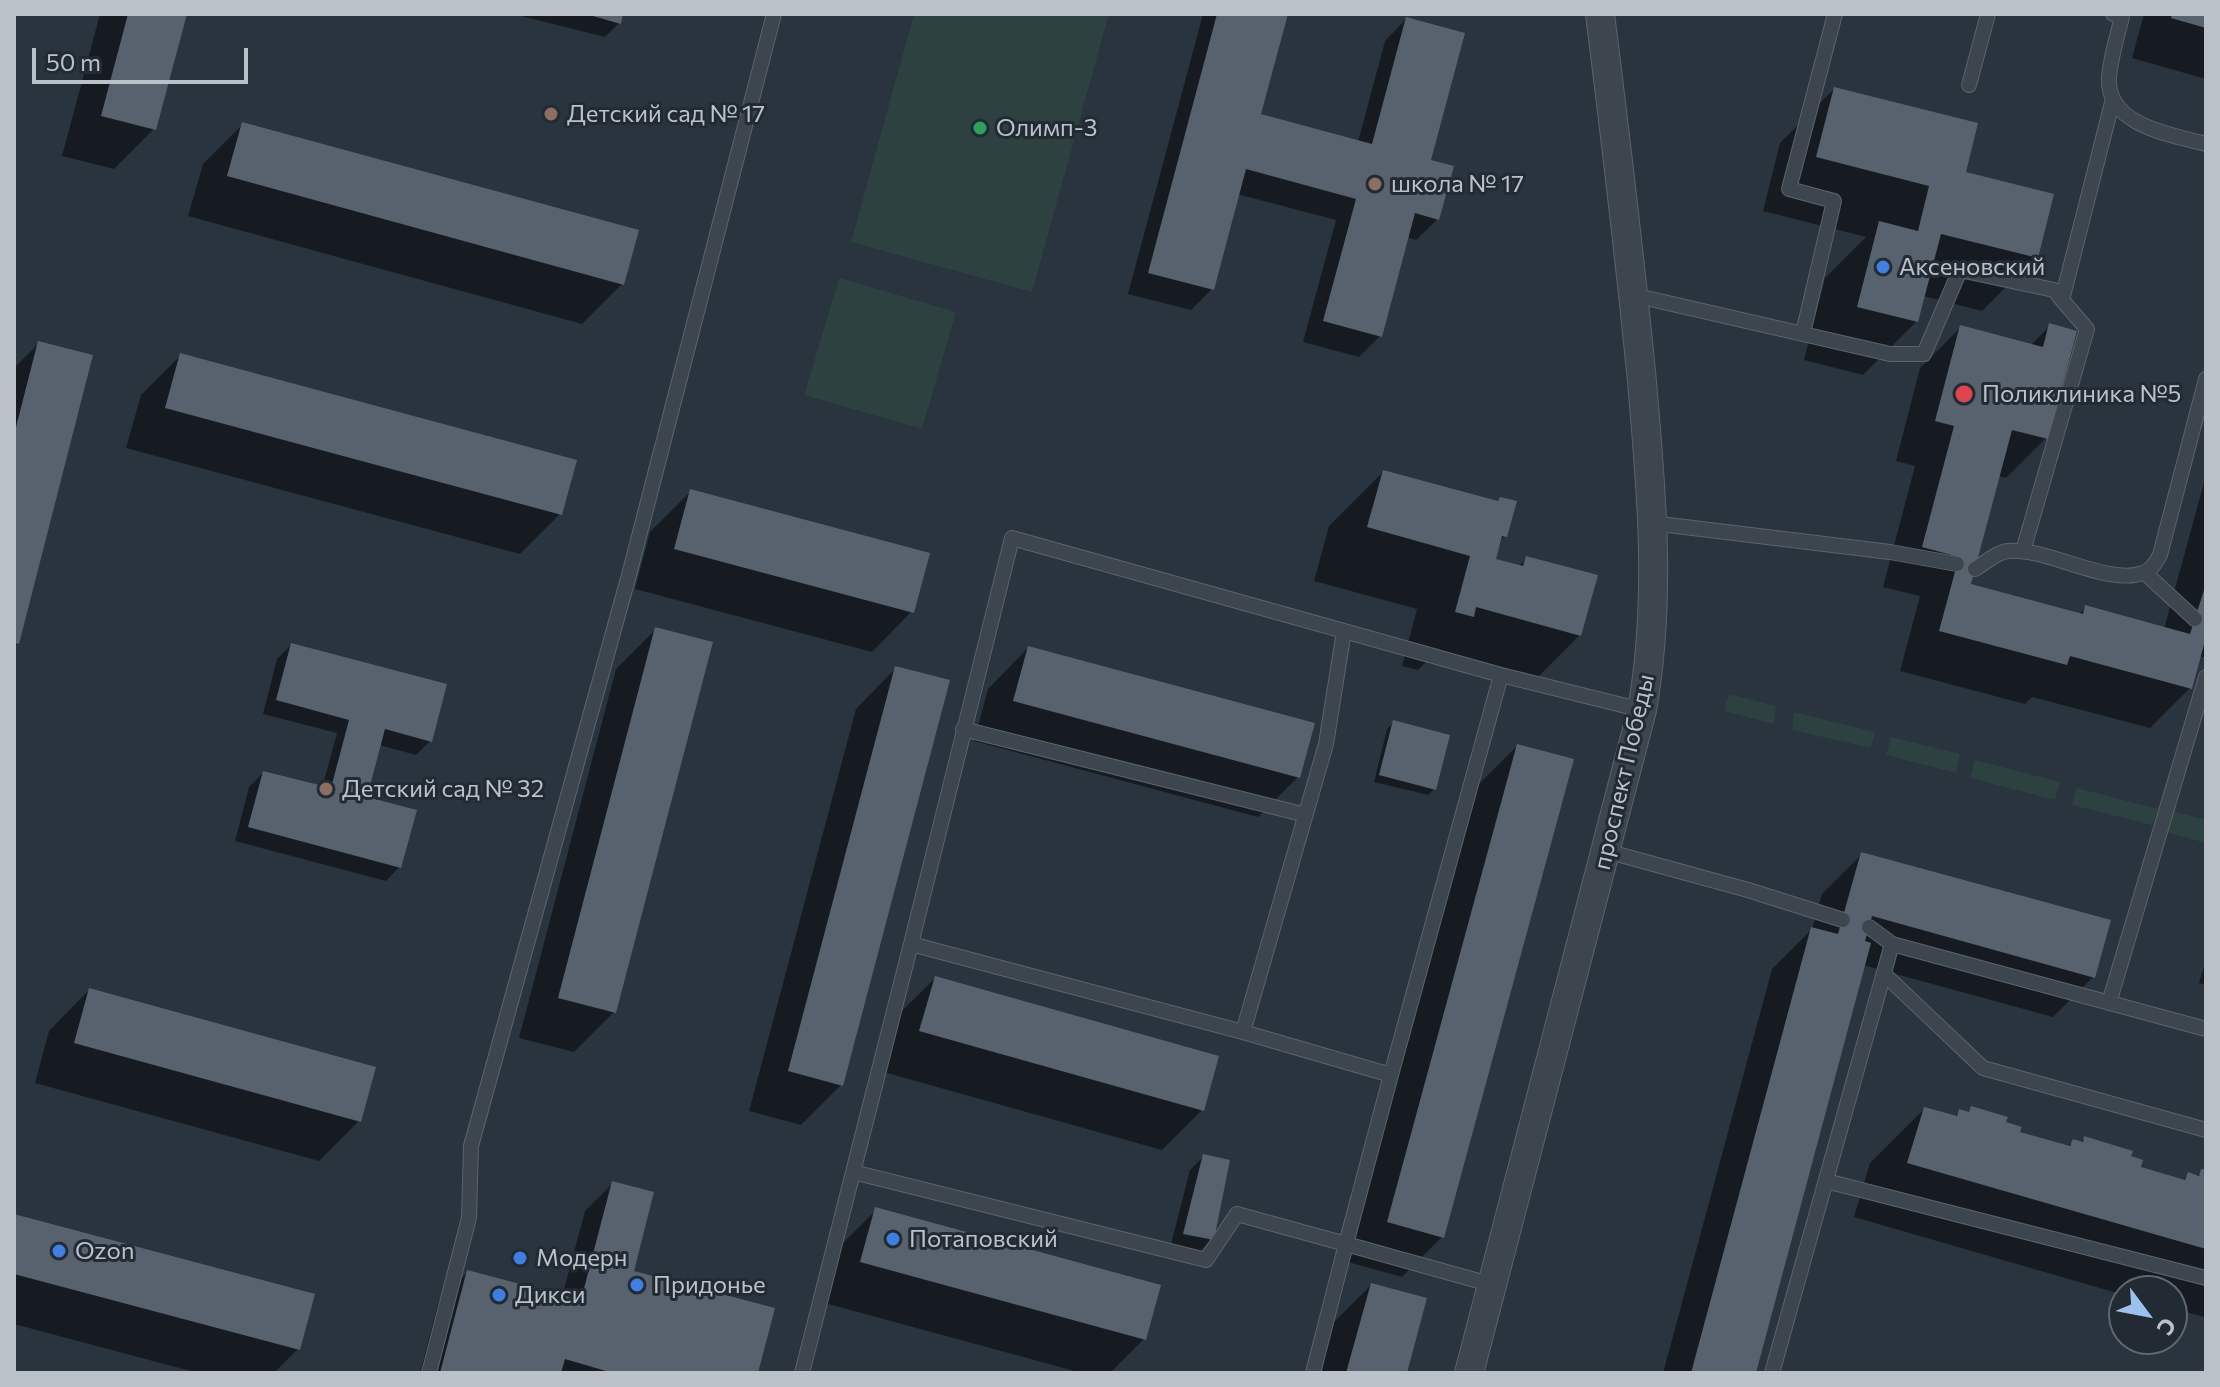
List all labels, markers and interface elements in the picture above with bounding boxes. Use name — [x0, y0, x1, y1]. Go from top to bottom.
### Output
scale bar — [36, 32, 252, 82]
text: 50 m — [46, 47, 101, 76]
place label: Детский сад № 17 — [567, 100, 765, 128]
marker: Детский сад № 17 — [542, 105, 560, 123]
place label: Олимп-3 — [996, 114, 1097, 142]
marker: Олимп-3 — [971, 119, 989, 137]
place label: школа № 17 — [1391, 170, 1524, 198]
marker: школа № 17 — [1366, 175, 1384, 193]
place label: Аксеновский — [1899, 253, 2045, 281]
marker: Аксеновский — [1874, 258, 1892, 276]
place label: Поликлиника №5 — [1982, 380, 2181, 408]
marker: Поликлиника №5 — [1953, 383, 1975, 405]
street label: проспект Победы — [1587, 671, 1661, 873]
place label: Детский сад № 32 — [342, 775, 544, 803]
marker: Детский сад № 32 — [317, 780, 335, 798]
place label: Потаповский — [909, 1225, 1058, 1253]
marker: Потаповский — [884, 1230, 902, 1248]
place label: Ozon — [75, 1237, 135, 1265]
marker: Ozon — [50, 1242, 68, 1260]
place label: Модерн — [536, 1244, 627, 1272]
marker: Модерн — [511, 1249, 529, 1267]
place label: Придонье — [653, 1271, 766, 1299]
north arrow — [2108, 1275, 2188, 1355]
marker: Придонье — [628, 1276, 646, 1294]
place label: Дикси — [515, 1281, 585, 1309]
marker: Дикси — [490, 1286, 508, 1304]
text: С — [2152, 1313, 2183, 1340]

